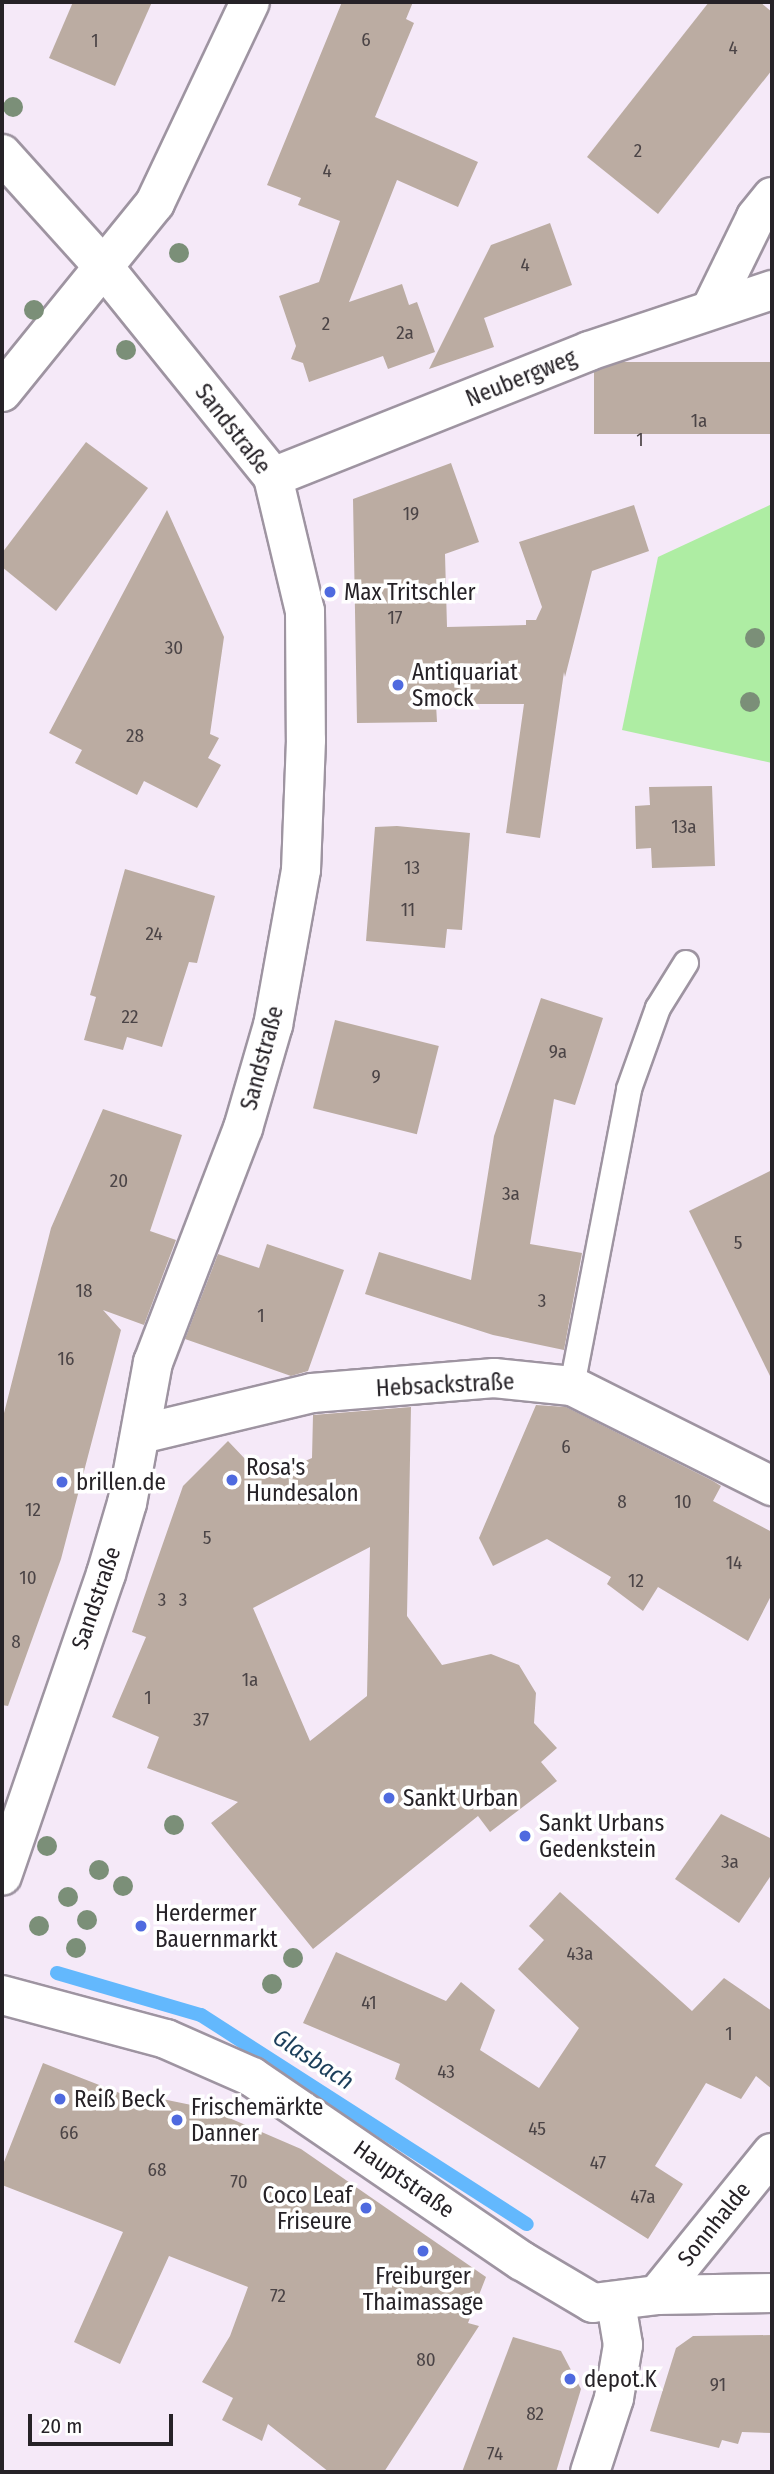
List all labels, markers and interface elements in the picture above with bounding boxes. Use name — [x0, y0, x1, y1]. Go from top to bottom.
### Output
house number: 6 — [361, 29, 371, 51]
house number: 1 — [91, 30, 99, 52]
house number: 4 — [728, 37, 738, 59]
house number: 2 — [634, 140, 642, 162]
house number: 4 — [322, 160, 332, 182]
house number: 4 — [520, 254, 530, 276]
house number: 2 — [322, 313, 330, 335]
house number: 2a — [396, 322, 414, 344]
street label: Neubergweg — [462, 343, 580, 413]
street label: Sandstraße — [189, 378, 277, 480]
house number: 1a — [691, 410, 707, 432]
house number: 1 — [636, 429, 644, 451]
house number: 19 — [403, 503, 419, 525]
place label: Max Tritschler — [344, 578, 476, 606]
marker: Max Tritschler — [322, 584, 338, 600]
house number: 17 — [387, 607, 403, 629]
house number: 30 — [165, 637, 183, 659]
place label: Antiquariat Smock — [412, 658, 518, 712]
marker: Antiquariat Smock — [390, 677, 406, 693]
house number: 28 — [126, 725, 144, 747]
house number: 13a — [671, 816, 697, 838]
house number: 13 — [404, 857, 420, 879]
house number: 11 — [401, 899, 415, 921]
house number: 24 — [145, 923, 163, 945]
street label: Sandstraße — [235, 1003, 289, 1113]
house number: 22 — [122, 1006, 138, 1028]
house number: 9a — [549, 1041, 567, 1063]
house number: 9 — [371, 1066, 381, 1088]
house number: 20 — [110, 1170, 128, 1192]
house number: 3a — [502, 1183, 520, 1205]
house number: 5 — [734, 1232, 742, 1254]
house number: 18 — [76, 1280, 92, 1302]
house number: 3 — [538, 1290, 546, 1312]
house number: 1 — [257, 1305, 265, 1327]
house number: 16 — [58, 1348, 74, 1370]
street label: Hebsackstraße — [375, 1368, 515, 1402]
house number: 6 — [561, 1436, 571, 1458]
place label: Rosa's Hundesalon — [246, 1453, 359, 1507]
place label: brillen.de — [76, 1468, 166, 1496]
marker: Rosa's Hundesalon — [224, 1472, 240, 1488]
marker: brillen.de — [54, 1474, 70, 1490]
house number: 8 — [617, 1491, 627, 1513]
house number: 10 — [674, 1491, 692, 1513]
house number: 12 — [25, 1499, 41, 1521]
house number: 5 — [203, 1527, 211, 1549]
street label: Sandstraße — [66, 1543, 126, 1653]
house number: 14 — [726, 1552, 742, 1574]
house number: 10 — [19, 1567, 37, 1589]
house number: 12 — [628, 1570, 644, 1592]
house number: 3 — [158, 1589, 166, 1611]
house number: 3 — [179, 1589, 187, 1611]
house number: 8 — [11, 1631, 21, 1653]
house number: 1a — [242, 1669, 258, 1691]
house number: 1 — [144, 1687, 152, 1709]
house number: 37 — [193, 1709, 209, 1731]
place label: Sankt Urban — [403, 1784, 518, 1812]
marker: Sankt Urban — [381, 1790, 397, 1806]
place label: Sankt Urbans Gedenkstein — [539, 1809, 664, 1863]
marker: Sankt Urbans Gedenkstein — [517, 1828, 533, 1844]
house number: 3a — [721, 1851, 739, 1873]
place label: Herdermer Bauernmarkt — [155, 1899, 278, 1953]
marker: Herdermer Bauernmarkt — [133, 1918, 149, 1934]
house number: 43a — [567, 1943, 593, 1965]
house number: 41 — [361, 1992, 377, 2014]
water label: Glasbach — [267, 2023, 359, 2097]
house number: 1 — [725, 2023, 733, 2045]
house number: 43 — [437, 2061, 455, 2083]
place label: Reiß Beck — [74, 2085, 166, 2113]
marker: Reiß Beck — [52, 2091, 68, 2107]
place label: Frischemärkte Danner — [191, 2093, 323, 2147]
marker: Frischemärkte Danner — [169, 2112, 185, 2128]
house number: 45 — [528, 2118, 546, 2140]
house number: 66 — [60, 2122, 78, 2144]
street label: Hauptstraße — [348, 2134, 460, 2224]
house number: 47 — [590, 2152, 606, 2174]
house number: 68 — [148, 2159, 166, 2181]
house number: 70 — [230, 2171, 248, 2193]
street label: Sonnhalde — [672, 2176, 756, 2272]
place label: Coco Leaf Friseure — [263, 2181, 352, 2235]
house number: 47a — [630, 2186, 656, 2208]
marker: Coco Leaf Friseure — [358, 2200, 374, 2216]
marker: Freiburger Thaimassage — [415, 2243, 431, 2259]
place label: Freiburger Thaimassage — [363, 2262, 483, 2316]
house number: 72 — [270, 2285, 286, 2307]
house number: 80 — [416, 2349, 436, 2371]
place label: depot.K — [584, 2365, 657, 2393]
marker: depot.K — [562, 2371, 578, 2387]
house number: 91 — [710, 2374, 726, 2396]
scale bar — [32, 2400, 177, 2444]
house number: 82 — [526, 2403, 544, 2425]
text: 20 m — [41, 2413, 82, 2439]
house number: 74 — [487, 2443, 503, 2465]

